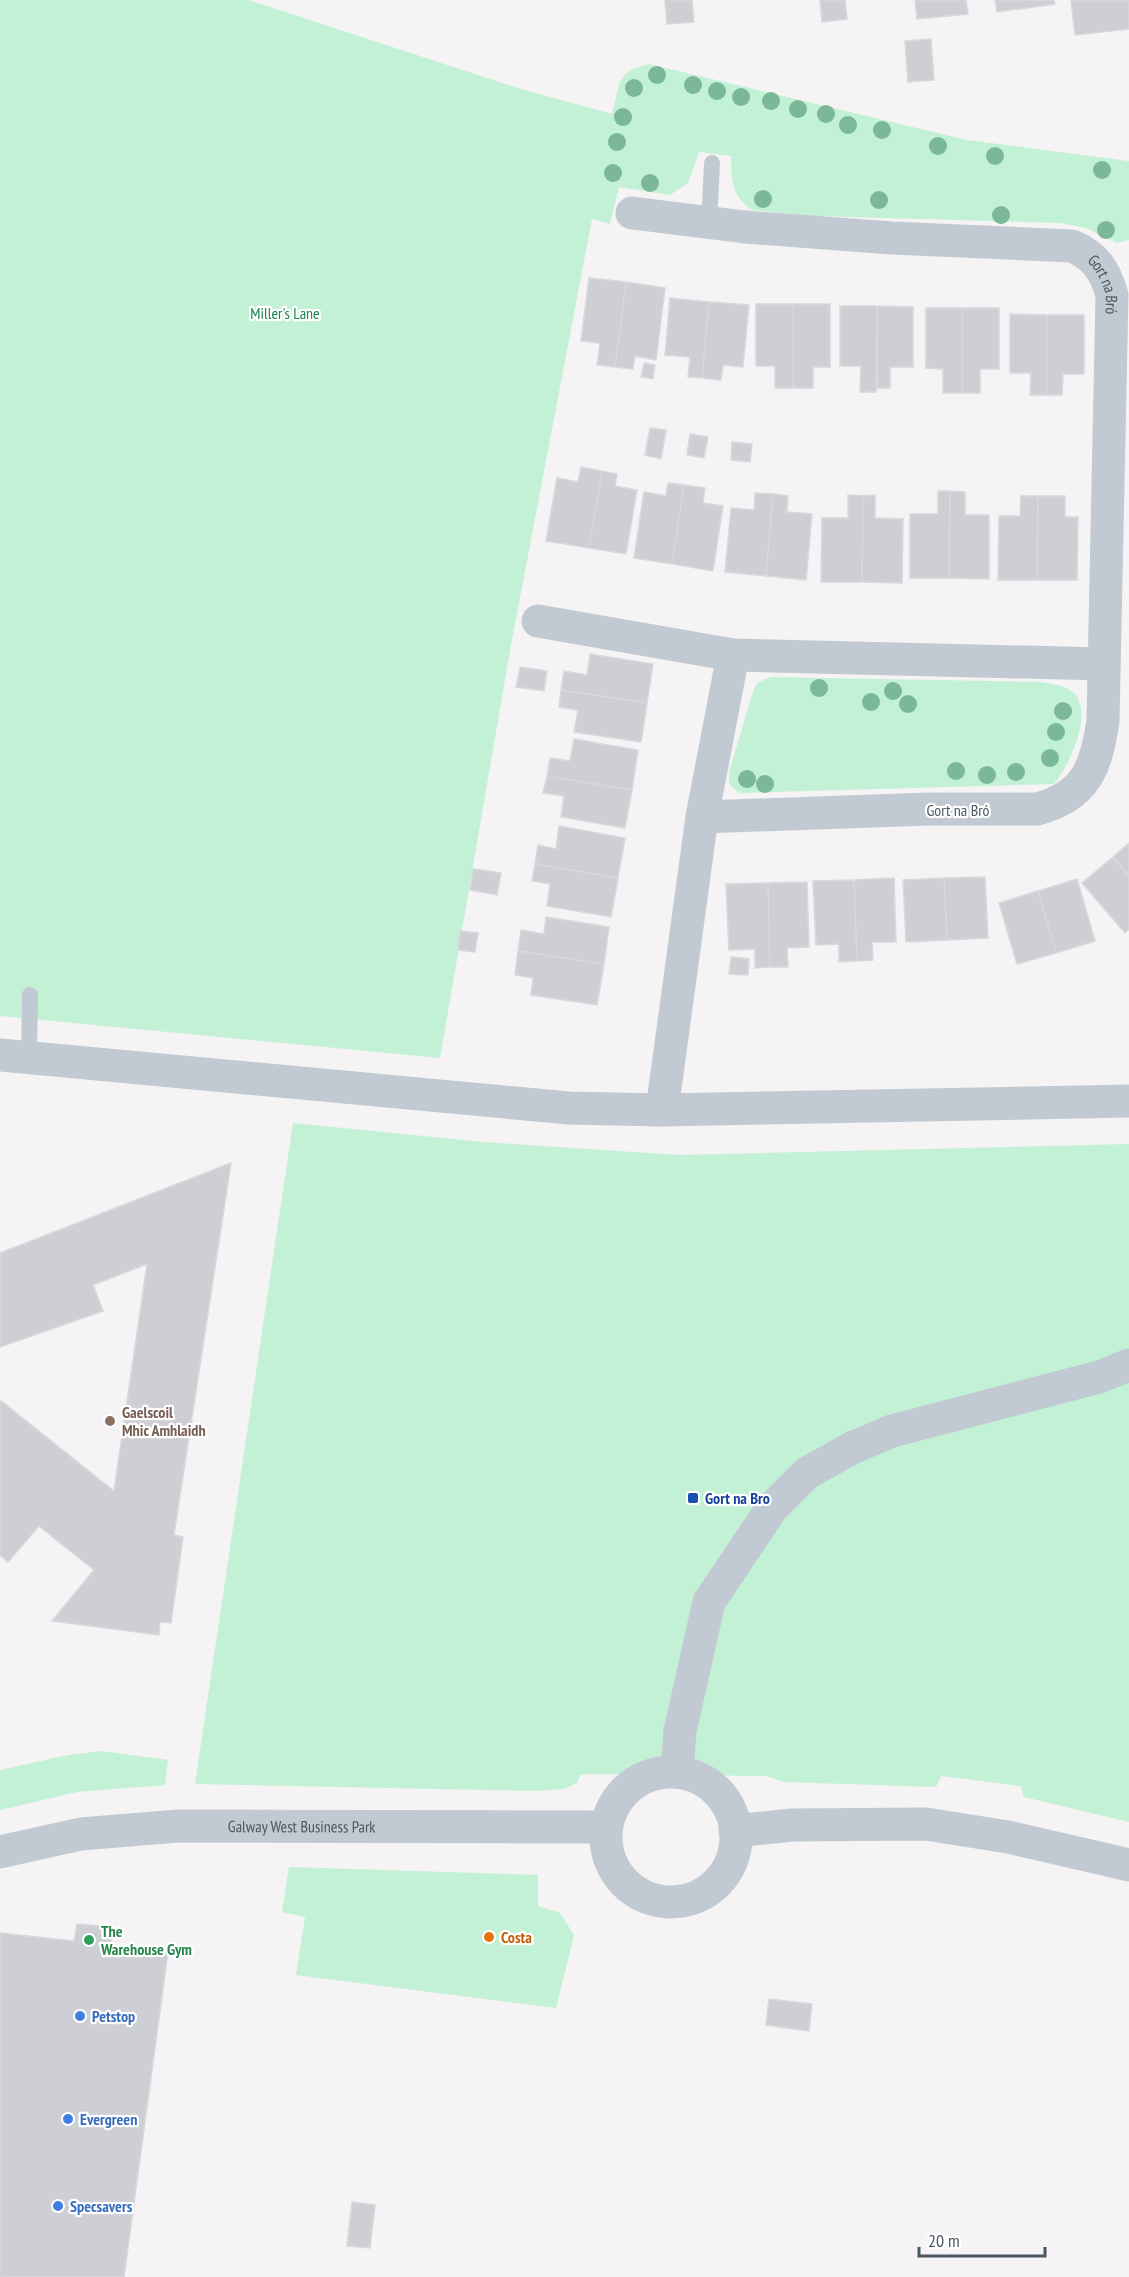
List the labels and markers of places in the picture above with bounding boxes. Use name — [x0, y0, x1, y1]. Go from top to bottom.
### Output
place label: Gaelscoil Mhic Amhlaidh — [122, 1402, 206, 1440]
marker: Gaelscoil Mhic Amhlaidh — [103, 1414, 117, 1428]
place label: Gort na Bro — [705, 1488, 770, 1508]
marker: Gort na Bro — [686, 1491, 700, 1505]
place label: The Warehouse Gym — [100, 1921, 192, 1959]
place label: Costa — [501, 1927, 532, 1947]
marker: Costa — [482, 1930, 496, 1944]
marker: The Warehouse Gym — [82, 1933, 96, 1947]
place label: Petstop — [92, 2006, 135, 2026]
marker: Petstop — [73, 2009, 87, 2023]
place label: Evergreen — [80, 2109, 137, 2129]
marker: Evergreen — [61, 2112, 75, 2126]
place label: Specsavers — [70, 2196, 133, 2216]
marker: Specsavers — [51, 2199, 65, 2213]

